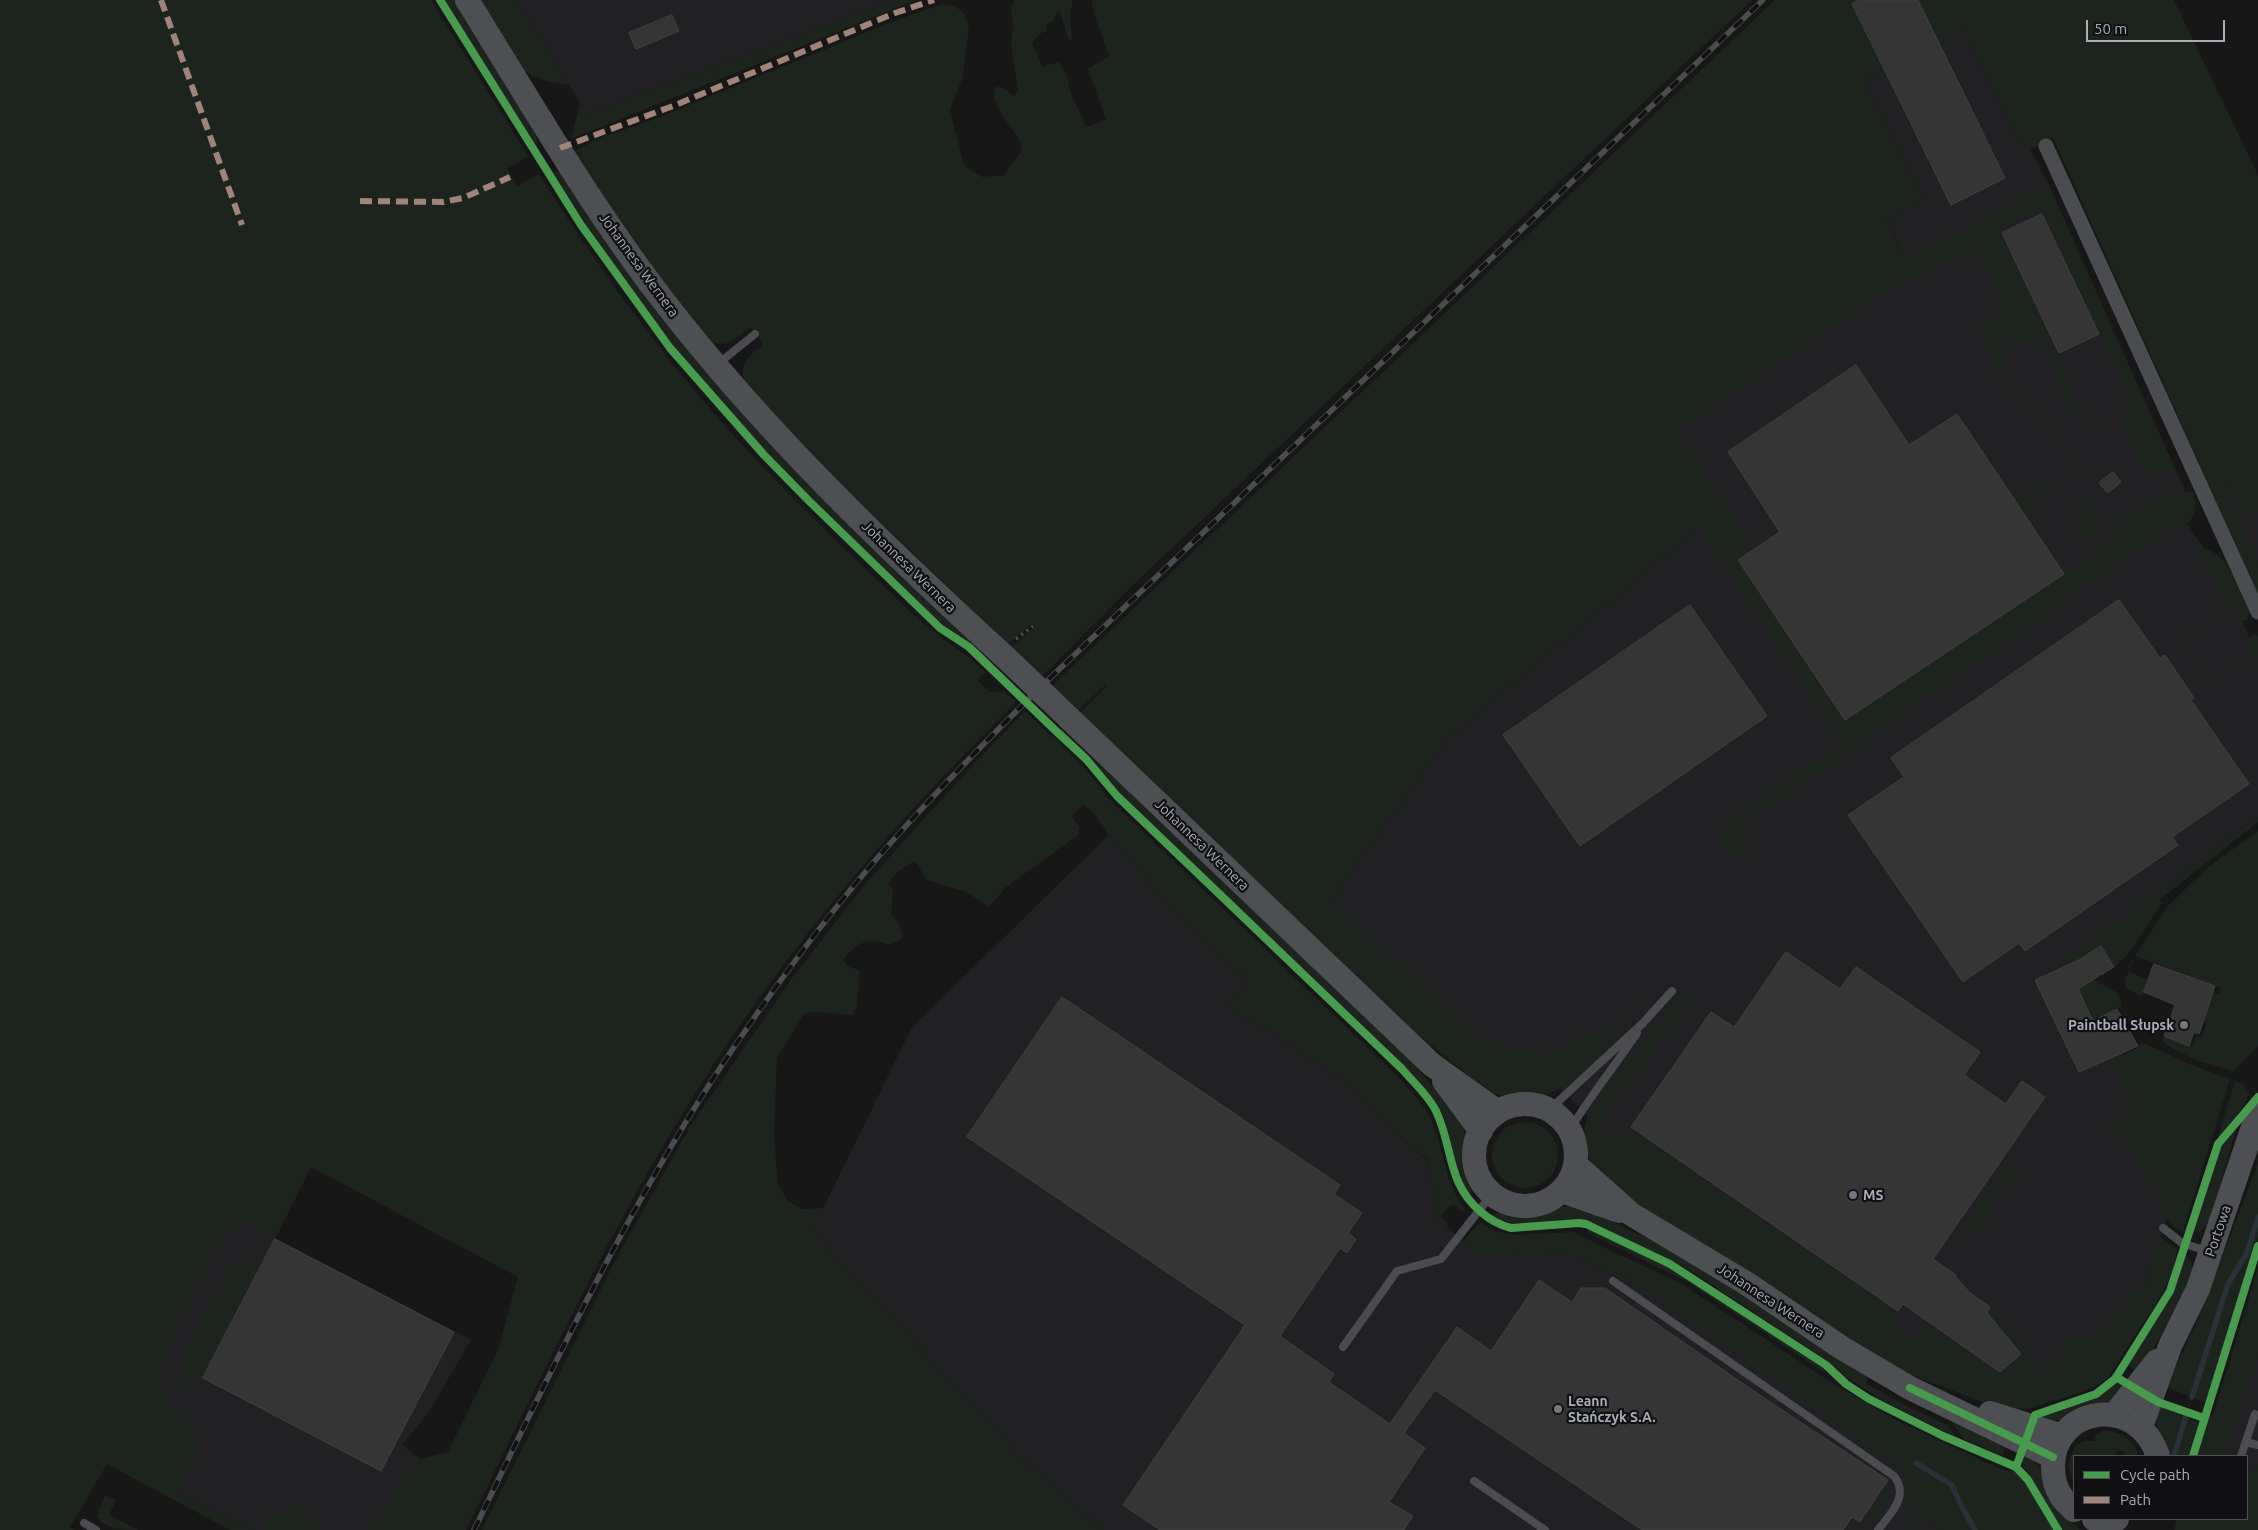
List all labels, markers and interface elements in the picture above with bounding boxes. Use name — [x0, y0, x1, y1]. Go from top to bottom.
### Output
scale bar — [2088, 10, 2227, 42]
text: 50 m — [2094, 20, 2127, 37]
street label: Johannesa Wernera — [596, 210, 682, 320]
street label: Johannesa Wernera — [858, 518, 960, 616]
street label: Johannesa Wernera — [1151, 796, 1253, 894]
place label: Paintball Słupsk — [2068, 1017, 2174, 1033]
marker: Paintball Słupsk — [2178, 1019, 2190, 1031]
place label: MS — [1863, 1187, 1883, 1203]
marker: MS — [1847, 1189, 1859, 1201]
street label: Portowa — [2201, 1203, 2235, 1259]
street label: Johannesa Wernera — [1714, 1260, 1828, 1342]
place label: Leann Stańczyk S.A. — [1568, 1393, 1656, 1425]
marker: Leann Stańczyk S.A. — [1552, 1403, 1564, 1415]
legend — [2073, 1455, 2248, 1520]
text: Cycle path — [2120, 1466, 2190, 1483]
text: Path — [2120, 1491, 2151, 1508]

